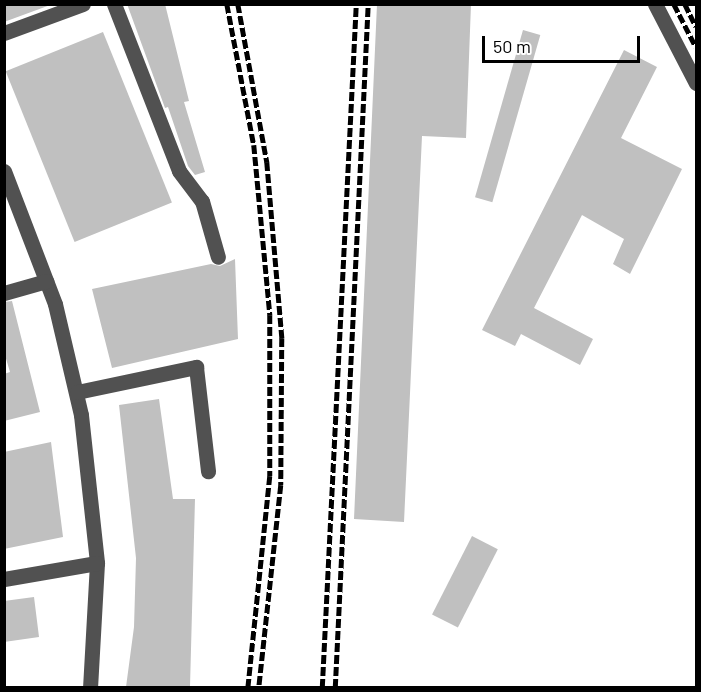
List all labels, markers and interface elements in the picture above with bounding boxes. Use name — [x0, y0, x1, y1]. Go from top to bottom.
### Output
scale bar — [485, 24, 642, 62]
text: 50 m — [493, 35, 531, 57]

